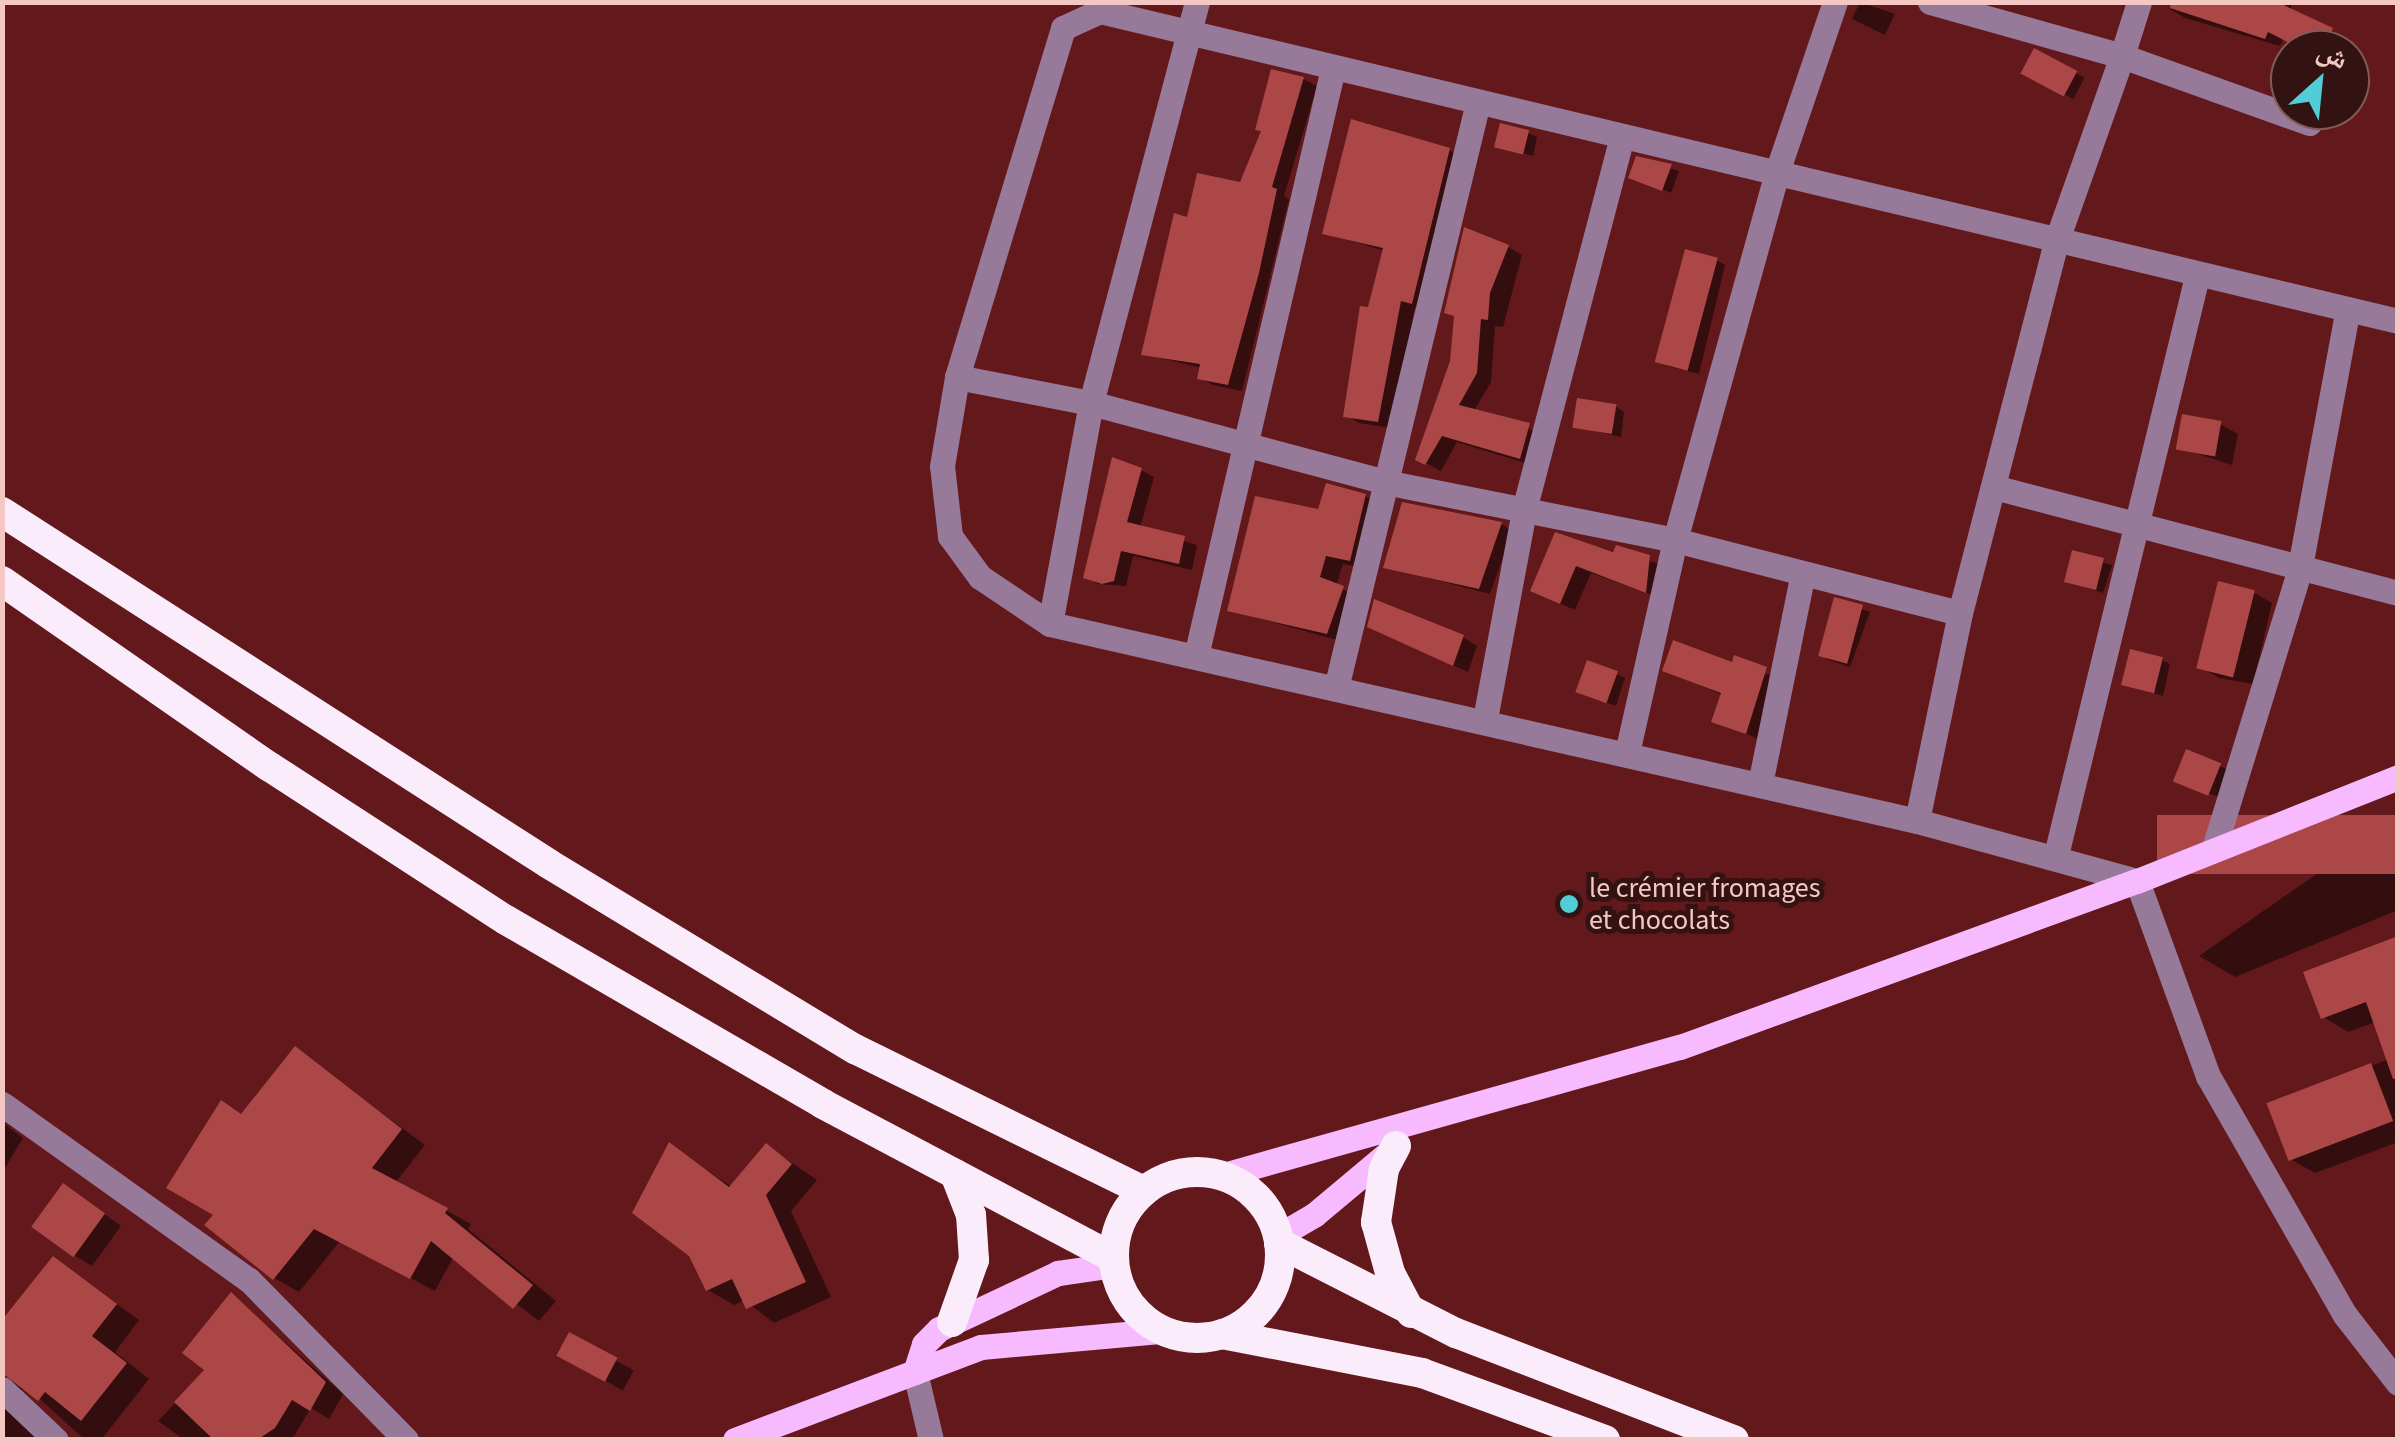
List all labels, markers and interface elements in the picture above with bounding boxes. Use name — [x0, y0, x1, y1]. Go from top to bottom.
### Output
north arrow — [2270, 30, 2370, 130]
text: ش — [2310, 30, 2355, 80]
place label: le crémier fromages et chocolats — [1589, 871, 1820, 937]
marker: le crémier fromages et chocolats — [1558, 893, 1580, 915]

